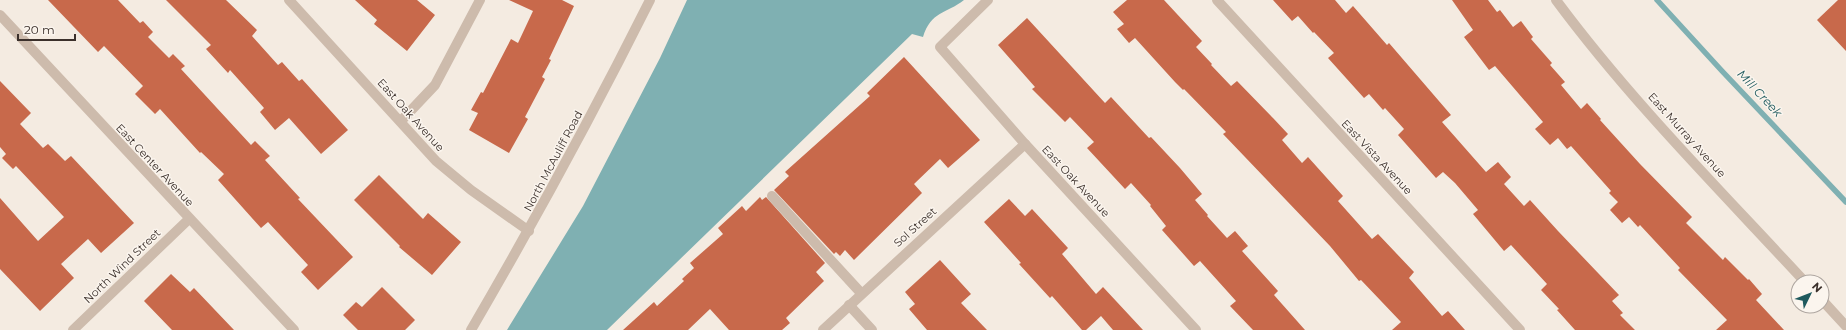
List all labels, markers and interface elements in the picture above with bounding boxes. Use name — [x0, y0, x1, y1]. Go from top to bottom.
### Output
scale bar — [18, 16, 75, 42]
text: 20 m — [24, 22, 55, 37]
water label: Mill Creek — [1734, 66, 1786, 120]
street label: East Oak Avenue — [375, 76, 448, 155]
street label: East Murray Avenue — [1645, 90, 1729, 181]
street label: North McAuliff Road — [521, 108, 585, 214]
street label: East Vista Avenue — [1339, 117, 1416, 198]
street label: East Center Avenue — [113, 121, 197, 209]
street label: East Oak Avenue — [1039, 142, 1113, 220]
street label: Sol Street — [891, 204, 940, 250]
street label: North Wind Street — [81, 225, 164, 306]
north arrow — [1790, 274, 1830, 314]
text: N — [1809, 279, 1825, 295]

